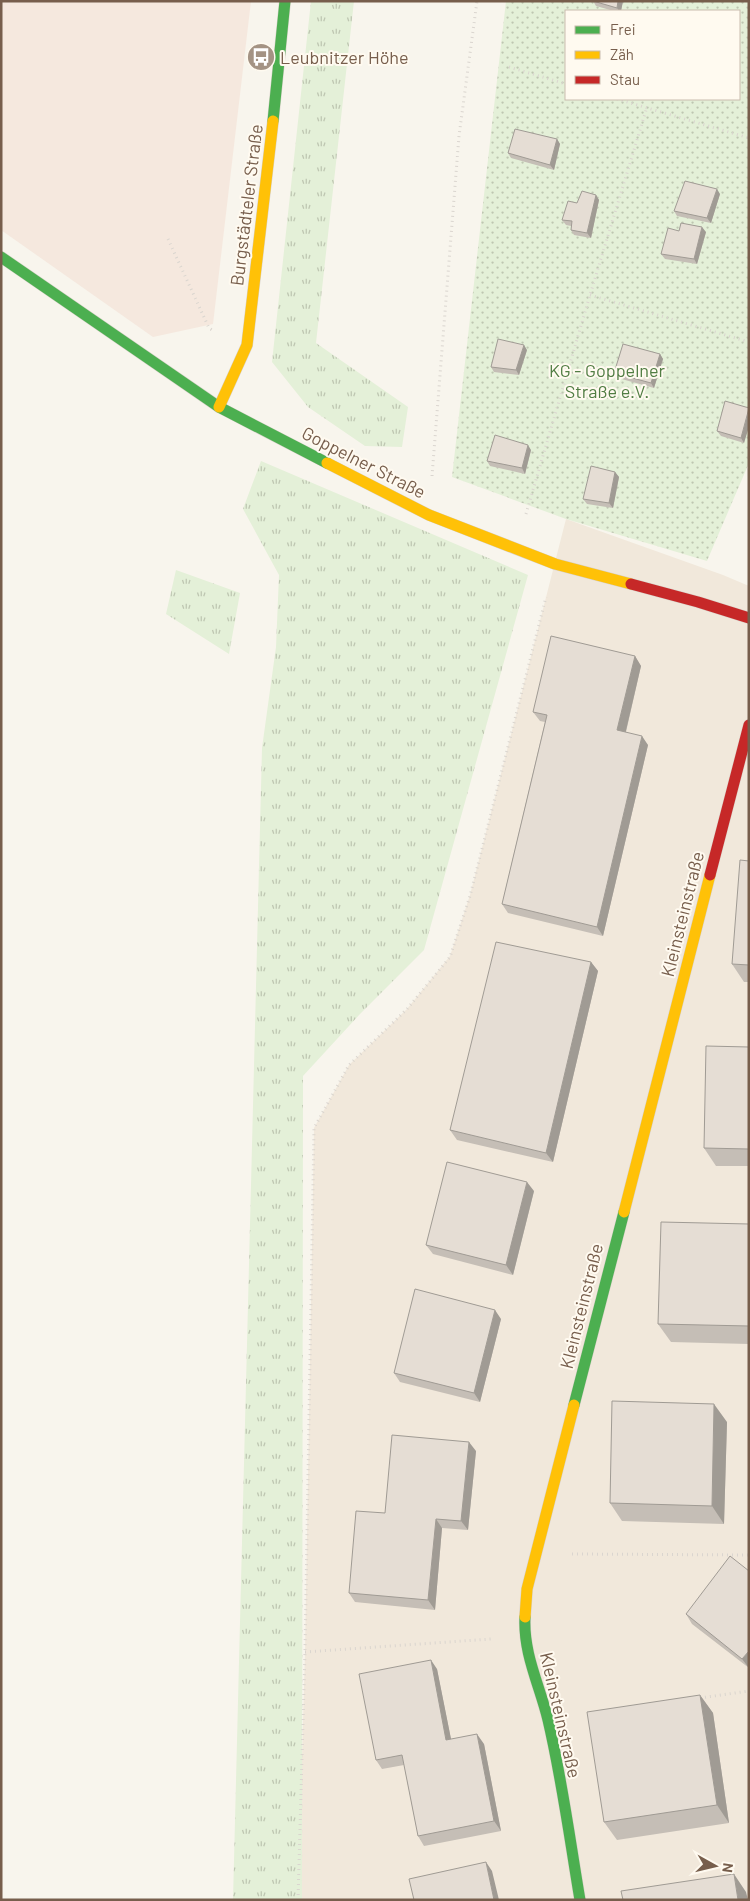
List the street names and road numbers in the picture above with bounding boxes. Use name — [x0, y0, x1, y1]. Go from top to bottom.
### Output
street label: Burgstädteler Straße — [225, 123, 267, 287]
street label: Goppelner Straße — [298, 421, 430, 503]
street label: Kleinsteinstraße — [656, 849, 708, 979]
street label: Kleinsteinstraße — [555, 1241, 607, 1371]
street label: Kleinsteinstraße — [536, 1650, 586, 1780]

